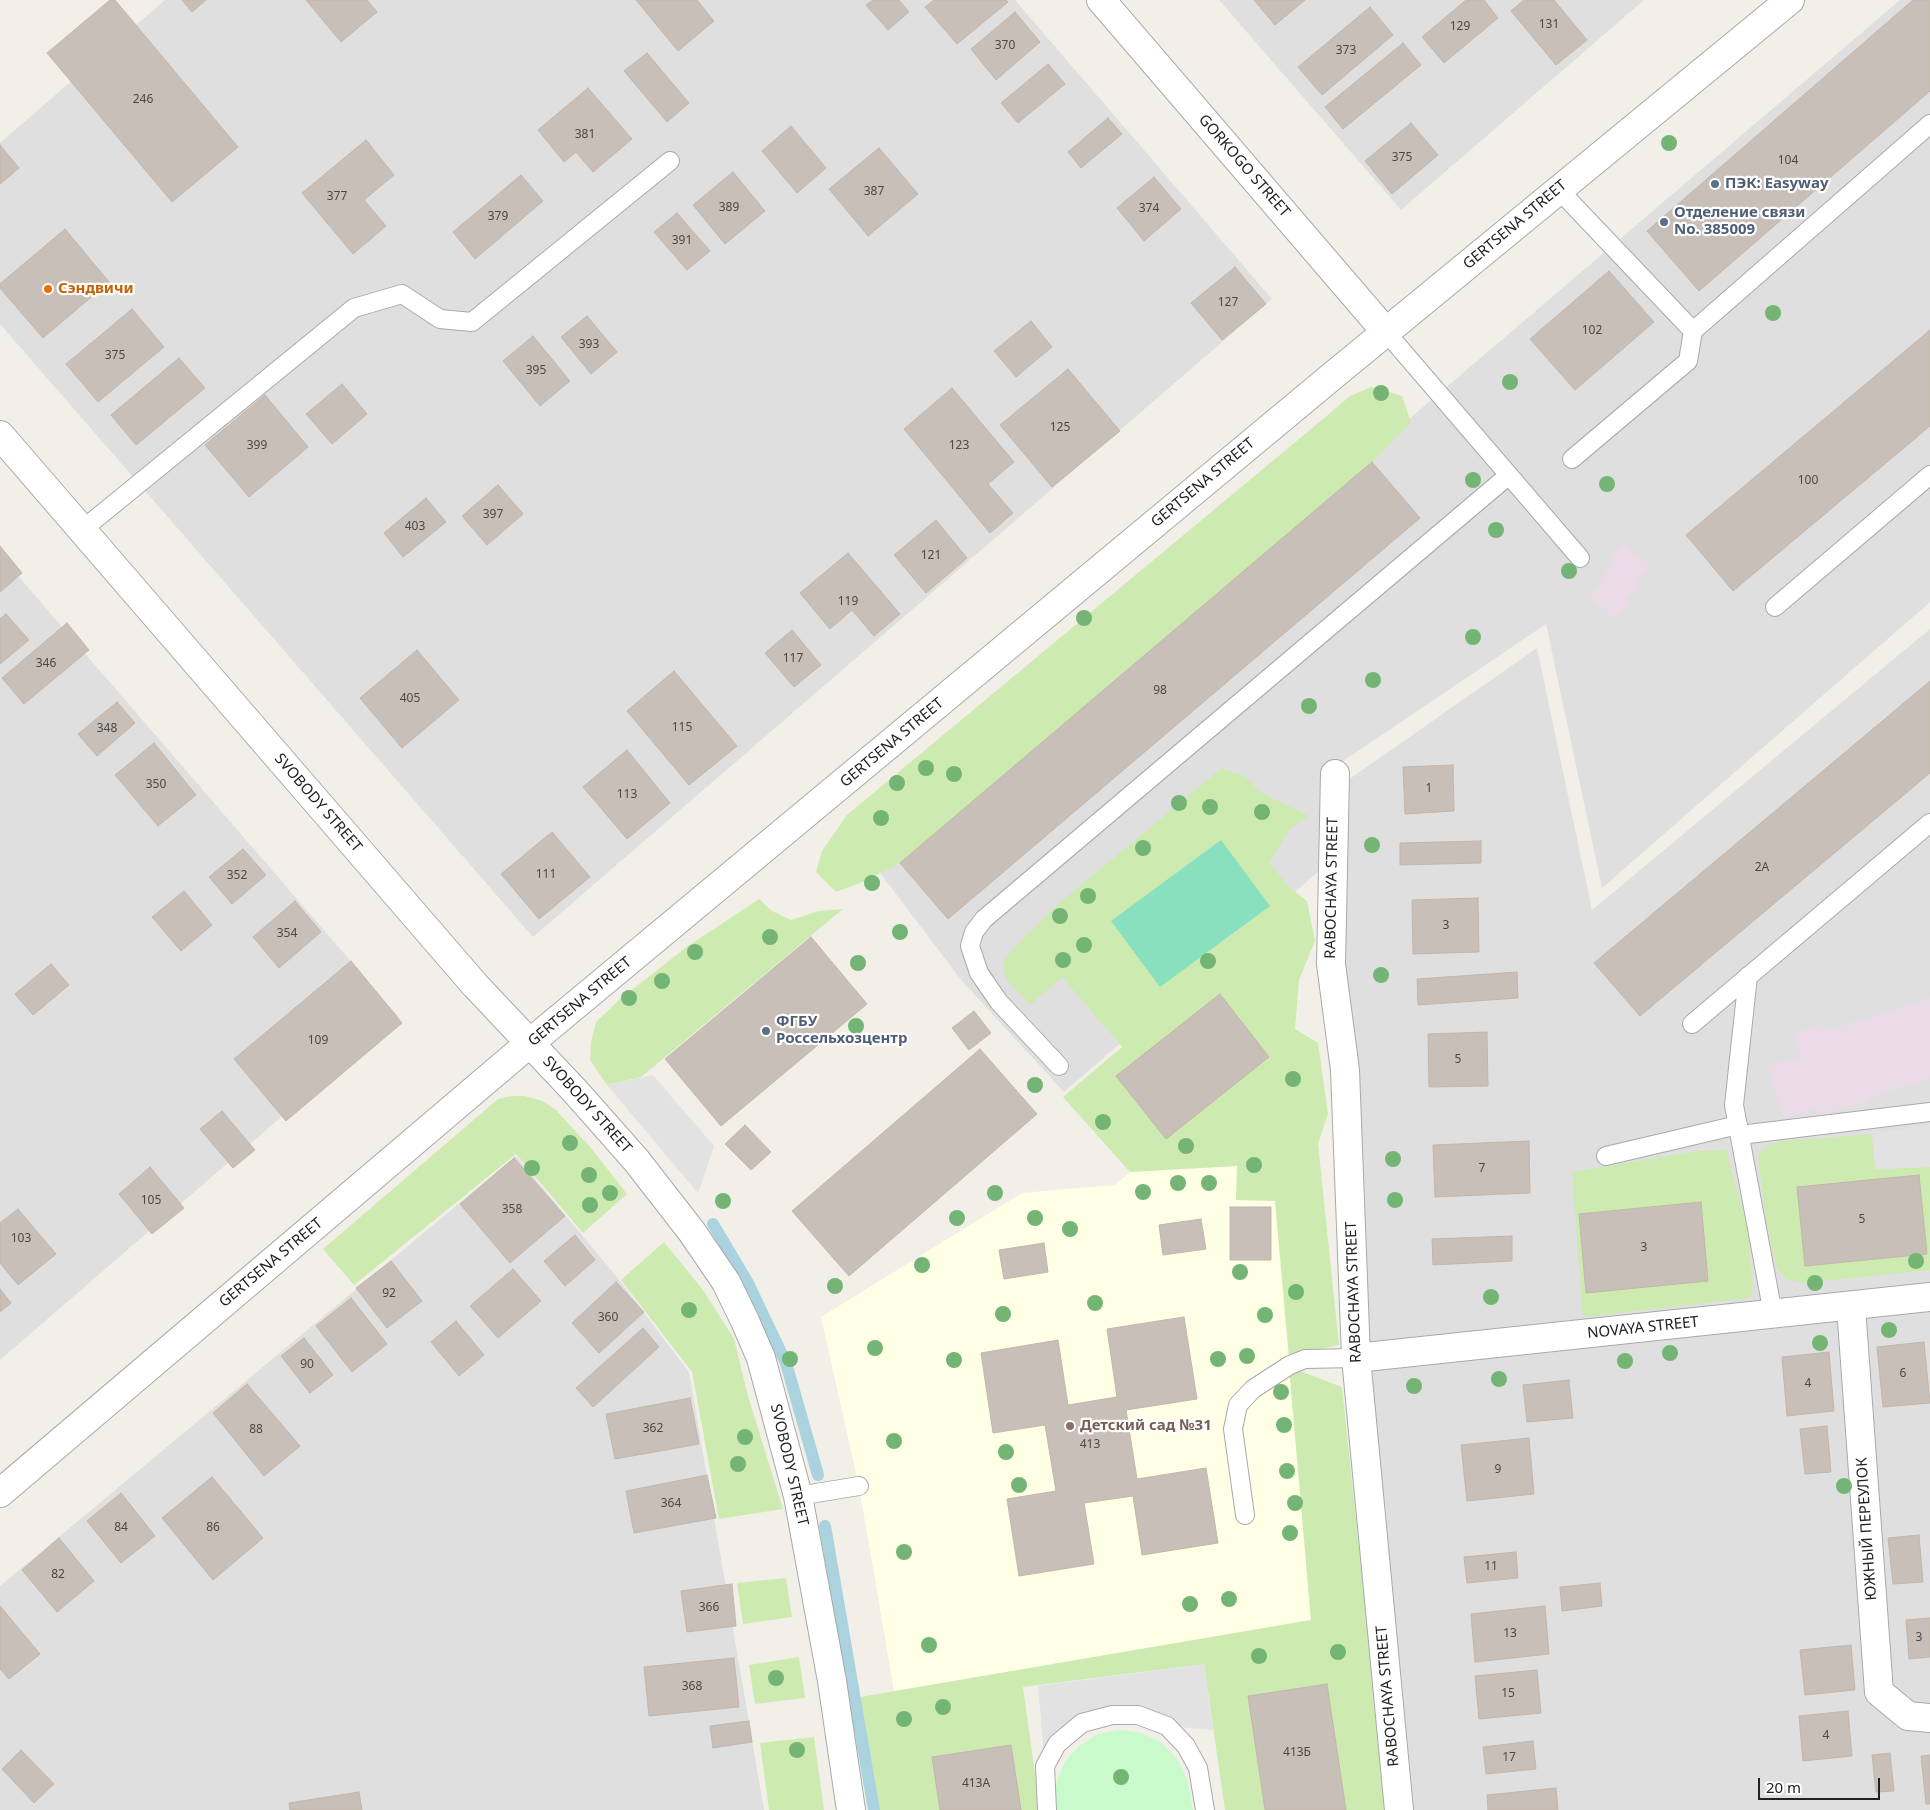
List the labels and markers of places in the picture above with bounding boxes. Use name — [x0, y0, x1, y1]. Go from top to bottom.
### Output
place label: ПЭК: Easyway — [1725, 175, 1828, 193]
marker: ПЭК: Easyway — [1709, 178, 1721, 190]
place label: Отделение связи No. 385009 — [1674, 204, 1805, 239]
marker: Отделение связи No. 385009 — [1658, 216, 1670, 228]
place label: Сэндвичи — [58, 280, 134, 298]
marker: Сэндвичи — [42, 283, 54, 295]
place label: ФГБУ Россельхозцентр — [776, 1013, 907, 1048]
marker: ФГБУ Россельхозцентр — [760, 1025, 772, 1037]
place label: Детский сад №31 — [1080, 1417, 1212, 1435]
marker: Детский сад №31 — [1064, 1420, 1076, 1432]

